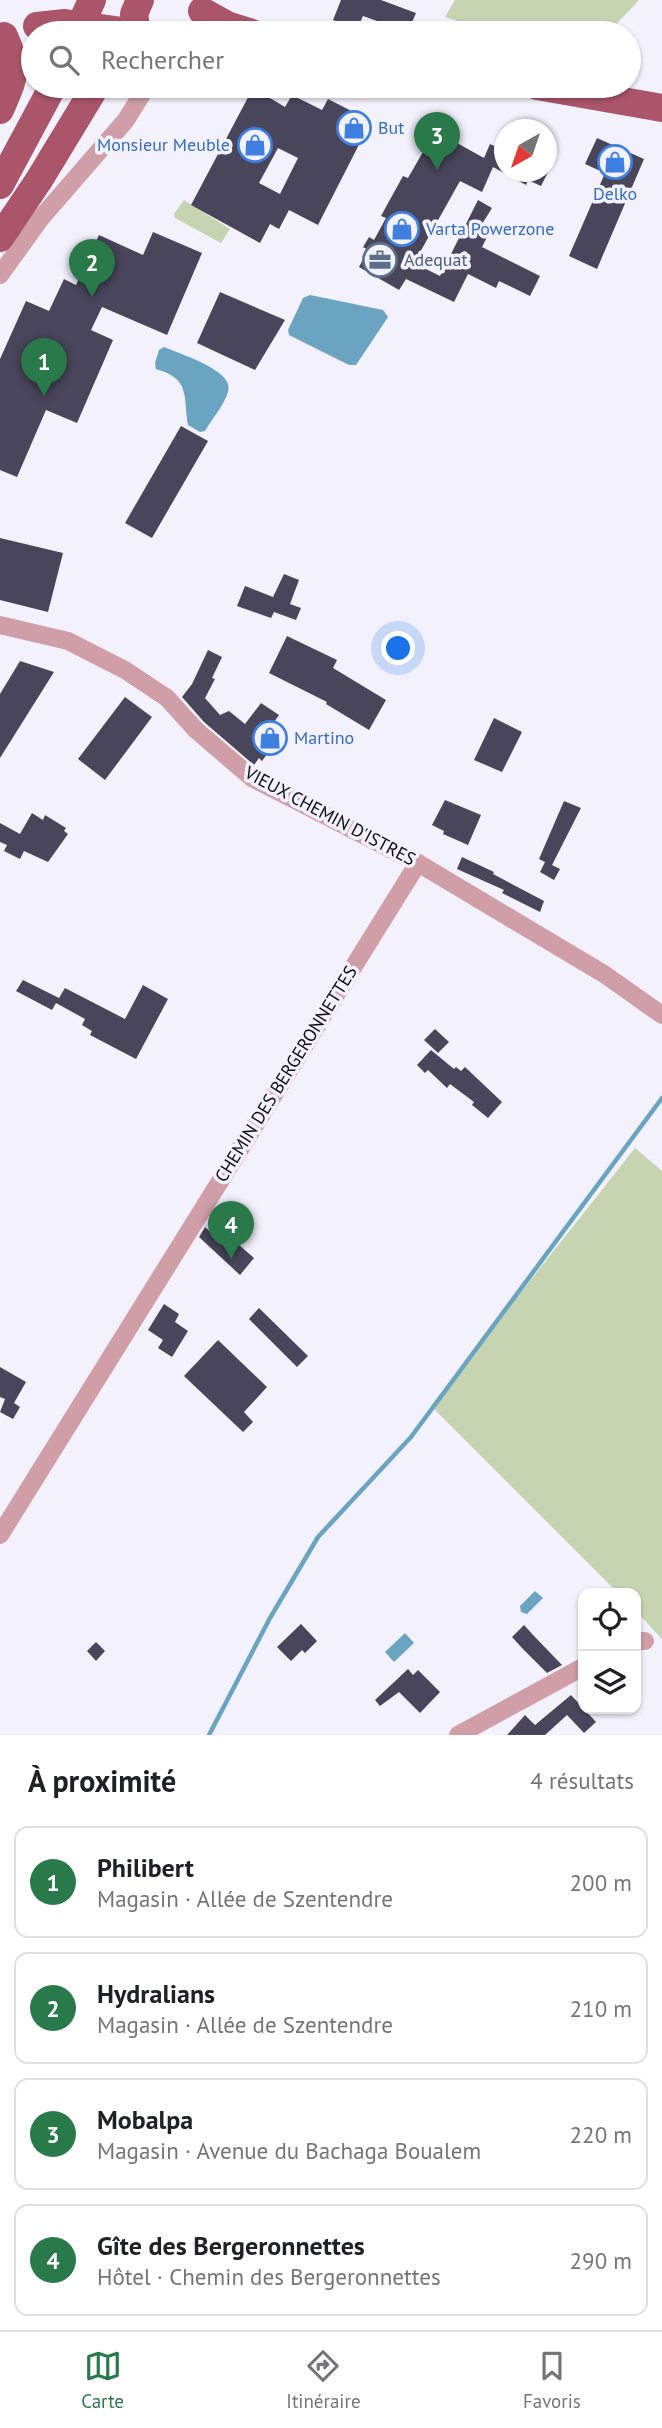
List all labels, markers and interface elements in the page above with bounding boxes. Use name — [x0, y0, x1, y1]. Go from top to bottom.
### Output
search box — [21, 21, 641, 98]
icon: search — [45, 41, 83, 79]
text: Rechercher — [101, 43, 224, 76]
shop icon: But — [335, 109, 373, 147]
pin: 3 — [414, 112, 460, 170]
place label: But — [378, 116, 404, 139]
north arrow — [494, 119, 557, 182]
shop icon: Monsieur Meuble — [236, 126, 274, 164]
place label: Monsieur Meuble — [97, 133, 230, 156]
shop icon: Delko — [596, 143, 634, 181]
place label: Delko — [593, 182, 637, 205]
shop icon: Varta Powerzone — [383, 210, 421, 248]
place label: Varta Powerzone — [425, 217, 554, 240]
pin: 2 — [69, 239, 115, 297]
office icon: Adequat — [361, 241, 399, 279]
place label: Adequat — [404, 248, 468, 271]
pin: 1 — [21, 338, 67, 396]
your location — [381, 631, 415, 665]
shop icon: Martino — [251, 719, 289, 757]
place label: Martino — [294, 726, 354, 749]
street label: VIEUX CHEMIN D'ISTRES — [240, 760, 420, 870]
street label: CHEMIN DES BERGERONNETTES — [209, 961, 362, 1186]
pin: 4 — [208, 1201, 254, 1259]
map controls — [578, 1588, 641, 1714]
button: locate — [578, 1588, 641, 1651]
button: layers — [578, 1651, 641, 1714]
text: À proximité — [28, 1761, 176, 1800]
text: 4 résultats — [530, 1766, 634, 1795]
text: Philibert — [97, 1851, 194, 1884]
text: 1 — [46, 1868, 60, 1897]
text: 200 m — [570, 1868, 632, 1897]
text: Magasin · Allée de Szentendre — [97, 1884, 393, 1913]
text: Hydralians — [97, 1977, 215, 2010]
text: 2 — [46, 1994, 60, 2023]
text: 210 m — [570, 1994, 632, 2023]
text: Magasin · Allée de Szentendre — [97, 2010, 393, 2039]
text: Mobalpa — [97, 2103, 193, 2136]
text: 3 — [46, 2120, 60, 2149]
text: 220 m — [570, 2120, 632, 2149]
text: Magasin · Avenue du Bachaga Boualem — [97, 2136, 481, 2165]
text: Gîte des Bergeronnettes — [97, 2229, 365, 2262]
text: 4 — [46, 2246, 60, 2275]
text: 290 m — [570, 2246, 632, 2275]
text: Hôtel · Chemin des Bergeronnettes — [97, 2262, 441, 2291]
tab: Carte — [81, 2347, 124, 2413]
tab: Itinéraire — [286, 2347, 361, 2413]
tab: Favoris — [523, 2347, 581, 2413]

